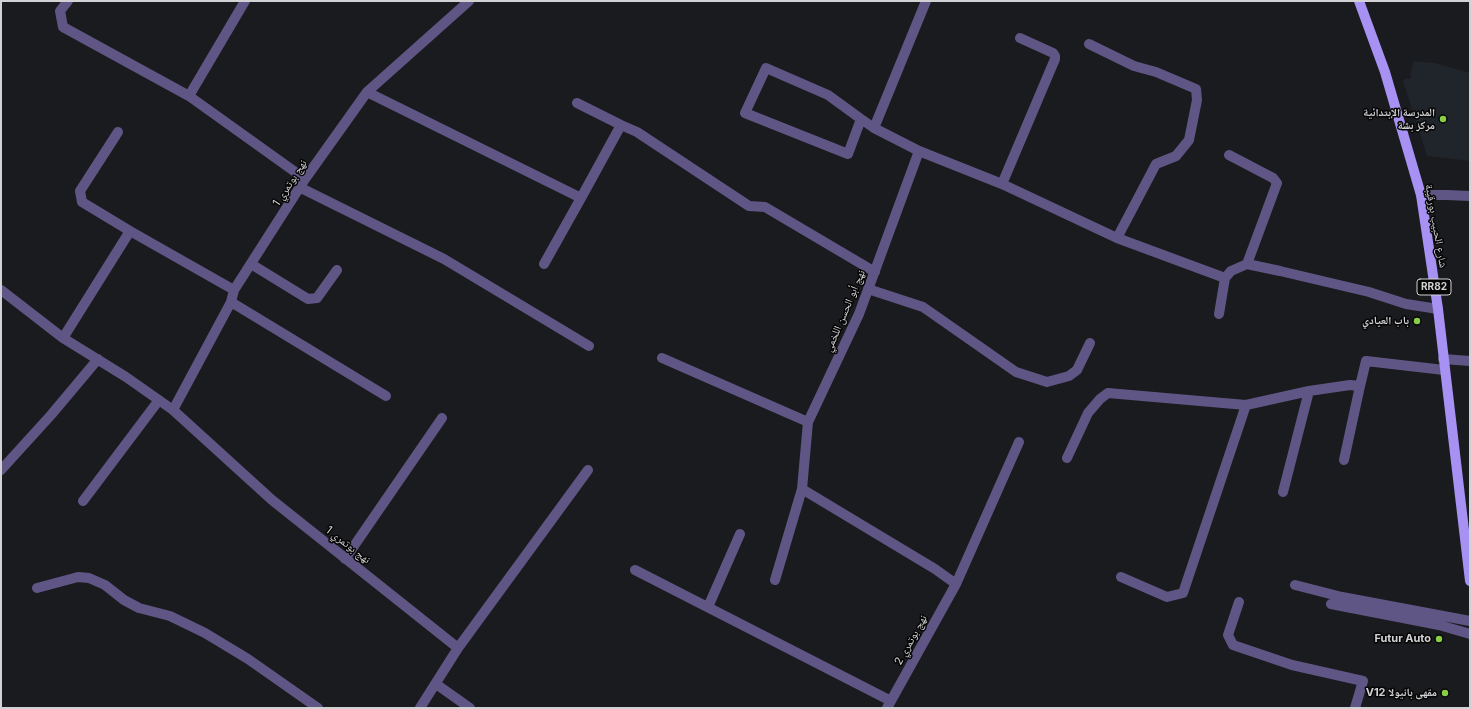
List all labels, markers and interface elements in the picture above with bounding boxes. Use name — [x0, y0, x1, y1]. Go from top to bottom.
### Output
place label: المدرسة الإبتدائية مركز بشة — [1363, 106, 1435, 132]
marker: المدرسة الإبتدائية مركز بشة — [1438, 114, 1448, 124]
street label: نهج بوتمري 1 — [270, 157, 310, 209]
street label: شارع الحبيب بورقيبة — [1422, 183, 1450, 269]
street label: نهج أبو الحسن اللخمي — [822, 268, 868, 354]
road number: RR82 — [1417, 279, 1451, 295]
place label: باب العيادي — [1362, 314, 1409, 328]
marker: باب العيادي — [1412, 316, 1422, 326]
street label: نهج بوتمري 1 — [323, 524, 373, 566]
street label: نهج بوتمري 2 — [892, 613, 930, 667]
place label: Futur Auto — [1374, 632, 1431, 646]
marker: Futur Auto — [1434, 634, 1444, 644]
place label: V12 مقهى بانيولا — [1366, 686, 1437, 700]
marker: V12 مقهى بانيولا — [1440, 688, 1450, 698]

